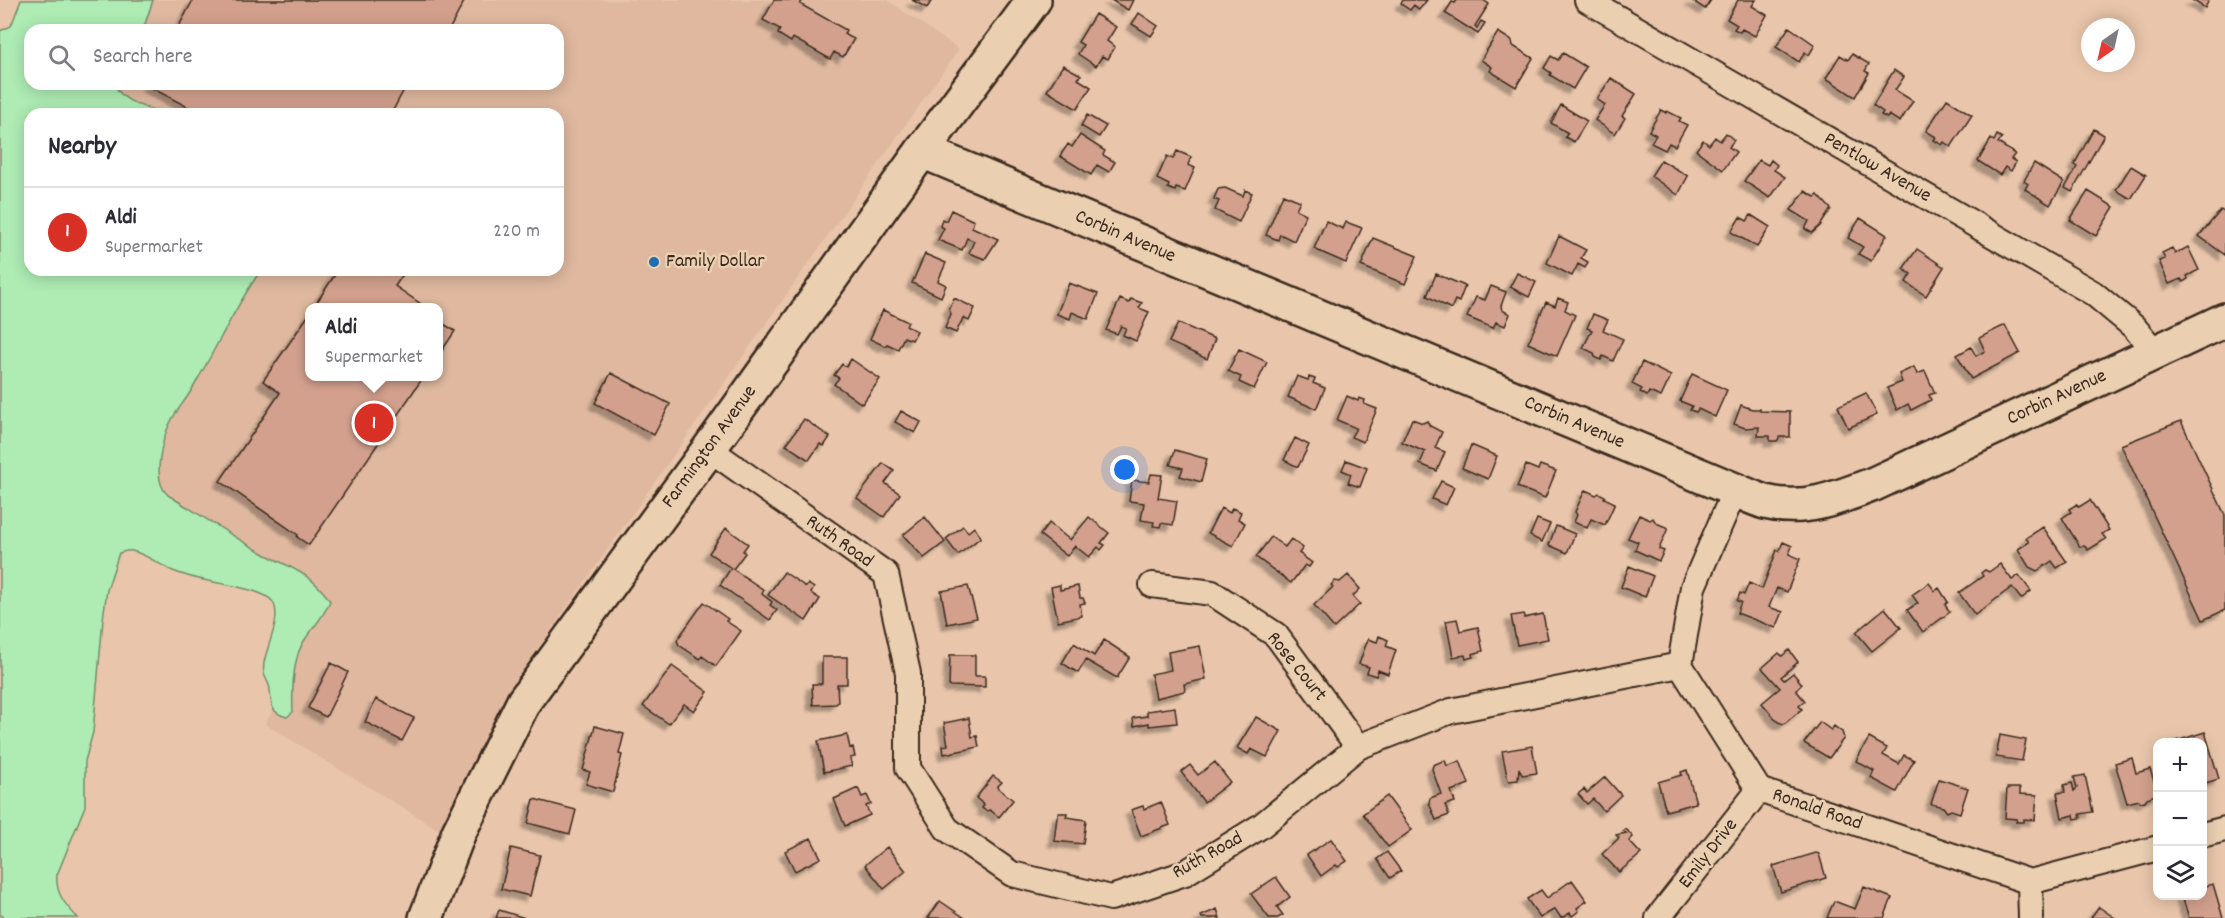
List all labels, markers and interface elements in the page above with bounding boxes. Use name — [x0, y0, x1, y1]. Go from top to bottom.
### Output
north arrow — [2081, 18, 2135, 72]
search box — [24, 24, 564, 90]
icon: search — [45, 41, 78, 74]
text: Search here — [93, 42, 192, 73]
street label: Pentlow Avenue — [1818, 126, 1936, 210]
text: Nearby — [48, 129, 116, 166]
text: Aldi — [105, 203, 137, 234]
street label: Corbin Avenue — [1070, 203, 1180, 271]
text: 1 — [65, 218, 70, 246]
text: 220 m — [493, 218, 540, 246]
text: Supermarket — [105, 234, 203, 262]
place label: Family Dollar — [666, 248, 765, 276]
marker: Family Dollar — [647, 255, 661, 269]
popup — [305, 303, 443, 381]
text: Aldi — [325, 313, 357, 344]
text: Supermarket — [325, 344, 423, 372]
street label: Corbin Avenue — [2003, 363, 2112, 433]
street label: Farmington Avenue — [656, 380, 764, 514]
street label: Corbin Avenue — [1519, 389, 1629, 457]
pin: 1 — [354, 400, 394, 446]
your location — [1110, 455, 1139, 484]
street label: Ruth Road — [799, 508, 879, 576]
street label: Rose Court — [1259, 626, 1333, 708]
map controls — [2153, 738, 2207, 900]
button: + — [2153, 738, 2207, 792]
street label: Ronald Road — [1768, 782, 1866, 838]
button: − — [2153, 792, 2207, 846]
street label: Emily Drive — [1673, 813, 1746, 895]
street label: Ruth Road — [1168, 825, 1248, 887]
button: layers — [2153, 846, 2207, 900]

